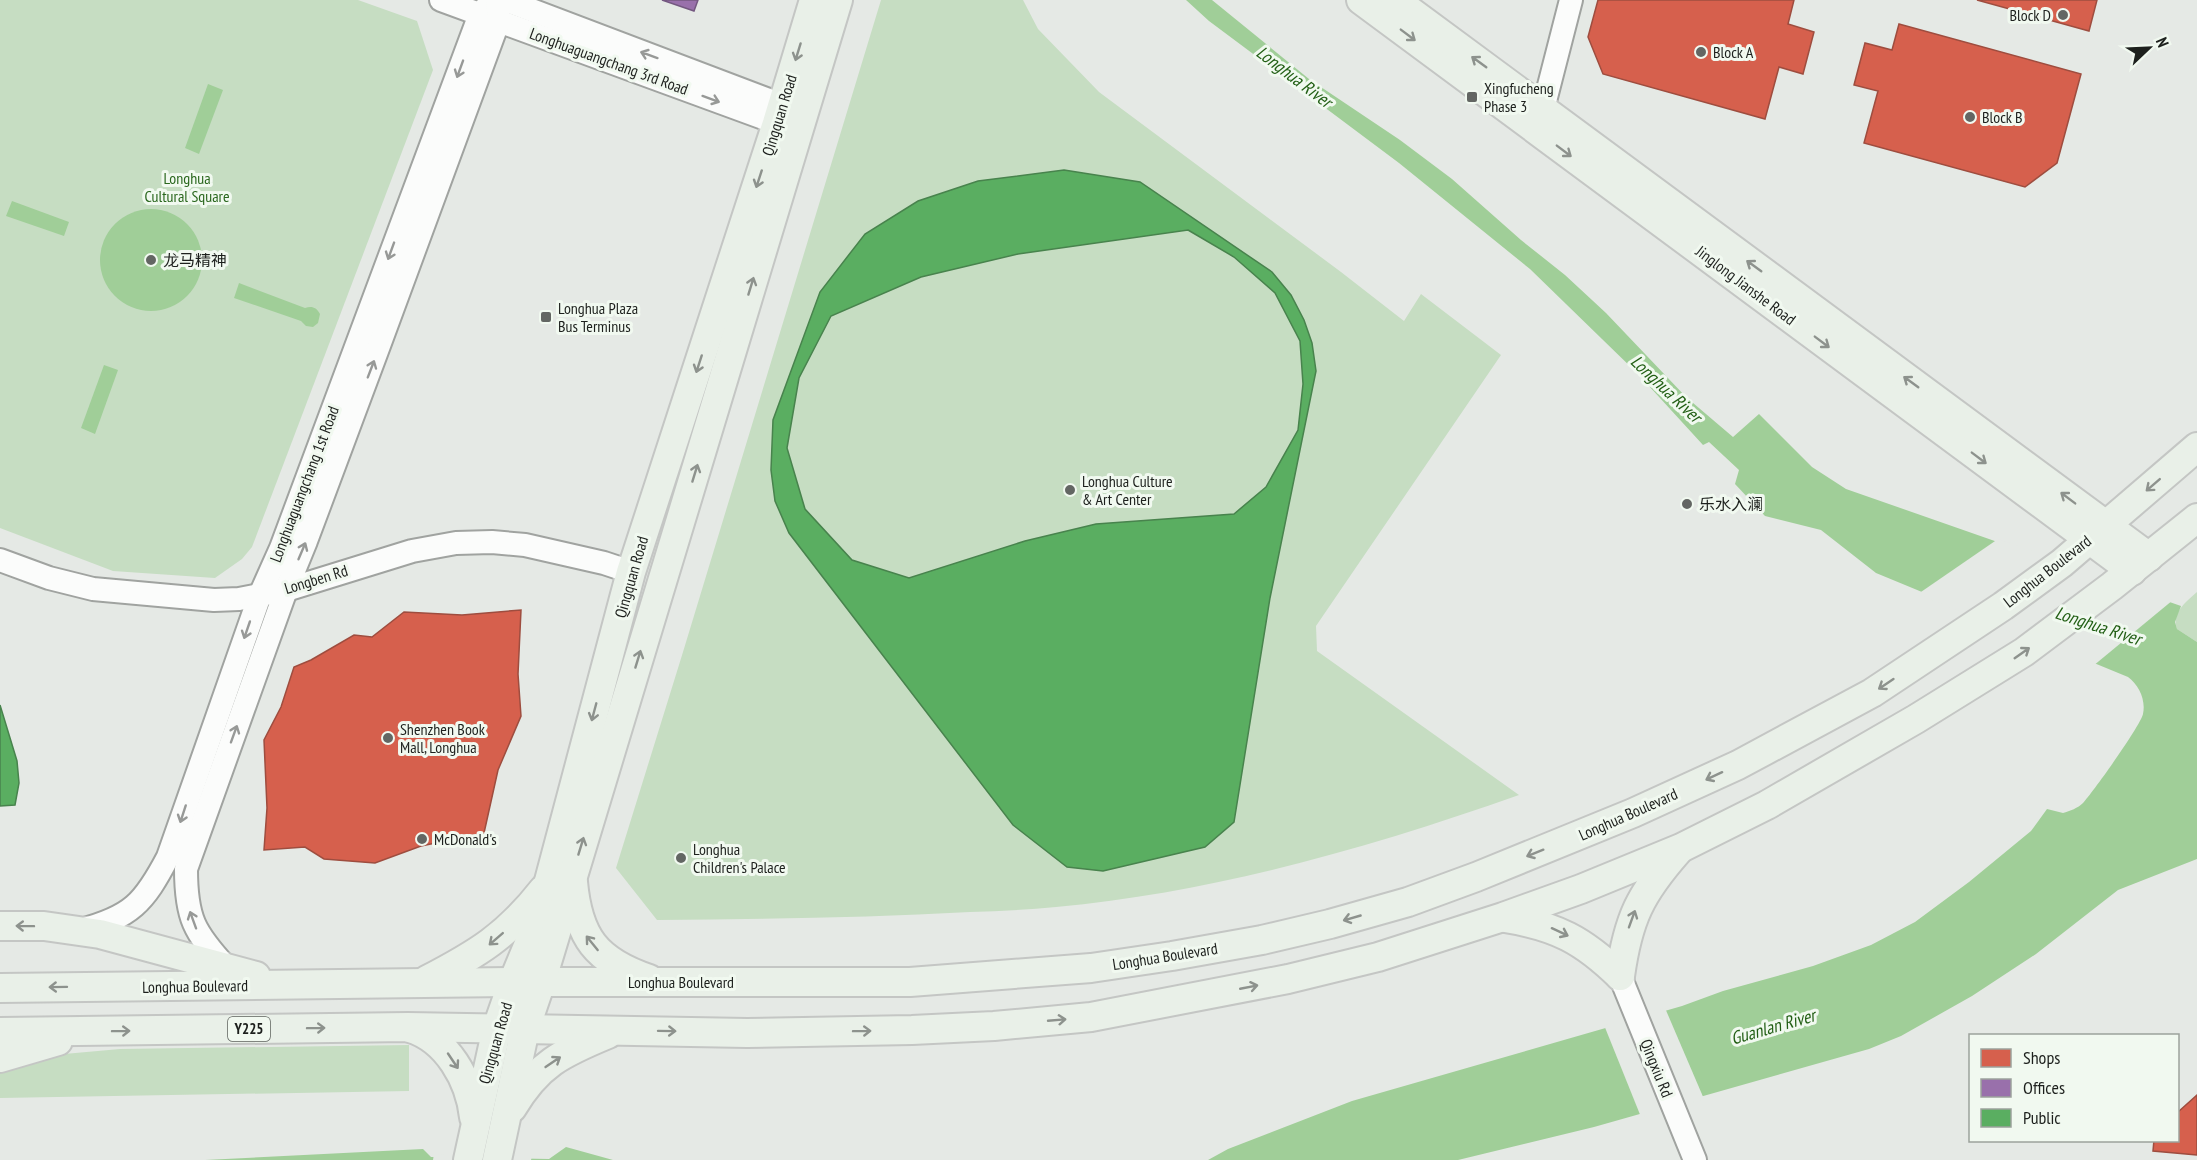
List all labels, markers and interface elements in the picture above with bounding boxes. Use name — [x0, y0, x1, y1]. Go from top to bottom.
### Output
place label: Block D — [2010, 5, 2051, 25]
marker: Block D — [2056, 8, 2070, 22]
north arrow — [2119, 18, 2179, 78]
street label: Longhuaguangchang 3rd Road — [527, 23, 691, 99]
one-way arrow — [1399, 29, 1415, 41]
text: N — [2152, 34, 2174, 50]
water label: Longhua River — [1252, 41, 1339, 114]
one-way arrow — [792, 42, 803, 61]
place label: Block A — [1713, 42, 1754, 62]
marker: Block A — [1694, 45, 1708, 59]
one-way arrow — [640, 49, 659, 60]
one-way arrow — [1472, 56, 1488, 69]
one-way arrow — [453, 59, 464, 78]
street label: Qingquan Road — [757, 72, 801, 158]
place label: Xingfucheng Phase 3 — [1484, 78, 1554, 116]
marker: Xingfucheng Phase 3 — [1465, 90, 1479, 104]
one-way arrow — [701, 94, 720, 105]
place label: Block B — [1982, 107, 2023, 127]
marker: Block B — [1963, 110, 1977, 124]
one-way arrow — [1556, 145, 1572, 157]
park label: Longhua Cultural Square — [144, 168, 230, 206]
one-way arrow — [753, 169, 764, 188]
street label: Jinglong Jianshe Road — [1691, 240, 1800, 329]
one-way arrow — [385, 242, 396, 260]
place label: 龙马精神 — [163, 250, 227, 270]
marker: 龙马精神 — [144, 253, 158, 267]
one-way arrow — [1747, 260, 1763, 272]
one-way arrow — [746, 277, 757, 296]
place label: Longhua Plaza Bus Terminus — [558, 298, 638, 336]
marker: Longhua Plaza Bus Terminus — [539, 310, 553, 324]
one-way arrow — [1814, 336, 1830, 348]
water label: Longhua River — [1626, 350, 1709, 429]
one-way arrow — [692, 354, 703, 373]
one-way arrow — [366, 360, 377, 379]
one-way arrow — [1904, 375, 1920, 388]
street label: Longhuaguangchang 1st Road — [265, 403, 343, 565]
one-way arrow — [1971, 451, 1987, 464]
one-way arrow — [690, 463, 701, 482]
place label: Longhua Culture & Art Center — [1082, 471, 1173, 509]
one-way arrow — [2145, 478, 2161, 491]
marker: Longhua Culture & Art Center — [1063, 483, 1077, 497]
one-way arrow — [2060, 491, 2076, 504]
place label: 乐水入澜 — [1699, 494, 1763, 514]
marker: 乐水入澜 — [1680, 497, 1694, 511]
street label: Longhua Boulevard — [1999, 530, 2095, 611]
street label: Qingquan Road — [610, 534, 652, 620]
one-way arrow — [297, 543, 308, 561]
street label: Longben Rd — [282, 560, 350, 598]
water label: Longhua River — [2052, 601, 2147, 651]
one-way arrow — [241, 620, 252, 639]
one-way arrow — [2013, 647, 2029, 659]
one-way arrow — [633, 650, 644, 669]
one-way arrow — [1878, 678, 1895, 690]
one-way arrow — [588, 702, 599, 721]
place label: Shenzhen Book Mall, Longhua — [400, 719, 486, 757]
one-way arrow — [230, 725, 241, 744]
marker: Shenzhen Book Mall, Longhua — [381, 731, 395, 745]
one-way arrow — [1706, 770, 1724, 782]
street label: Longhua Boulevard — [1576, 783, 1681, 845]
one-way arrow — [177, 804, 188, 823]
place label: McDonald's — [434, 829, 497, 849]
marker: McDonald's — [415, 832, 429, 846]
one-way arrow — [576, 837, 587, 856]
place label: Longhua Children's Palace — [693, 839, 786, 877]
one-way arrow — [1527, 848, 1545, 859]
marker: Longhua Children's Palace — [674, 851, 688, 865]
one-way arrow — [186, 911, 197, 930]
one-way arrow — [1628, 911, 1639, 929]
one-way arrow — [1342, 912, 1361, 924]
one-way arrow — [16, 920, 36, 932]
one-way arrow — [1550, 926, 1568, 938]
one-way arrow — [489, 932, 504, 946]
one-way arrow — [586, 935, 599, 951]
street label: Longhua Boulevard — [1111, 938, 1219, 974]
street label: Longhua Boulevard — [628, 972, 734, 992]
street label: Longhua Boulevard — [142, 975, 248, 997]
one-way arrow — [1239, 981, 1258, 992]
one-way arrow — [49, 982, 69, 993]
street label: Qingquan Road — [474, 1000, 516, 1086]
water label: Guanlan River — [1728, 1003, 1821, 1050]
one-way arrow — [1047, 1014, 1066, 1025]
road number: Y225 — [228, 1017, 270, 1041]
one-way arrow — [306, 1023, 326, 1034]
one-way arrow — [111, 1025, 131, 1037]
one-way arrow — [657, 1025, 677, 1037]
one-way arrow — [852, 1025, 872, 1036]
legend — [1969, 1034, 2179, 1142]
street label: Qingxiu Rd — [1636, 1036, 1678, 1100]
text: Shops — [2023, 1046, 2060, 1069]
one-way arrow — [447, 1053, 459, 1069]
one-way arrow — [544, 1056, 560, 1068]
text: Offices — [2023, 1076, 2065, 1099]
text: Public — [2023, 1106, 2061, 1129]

